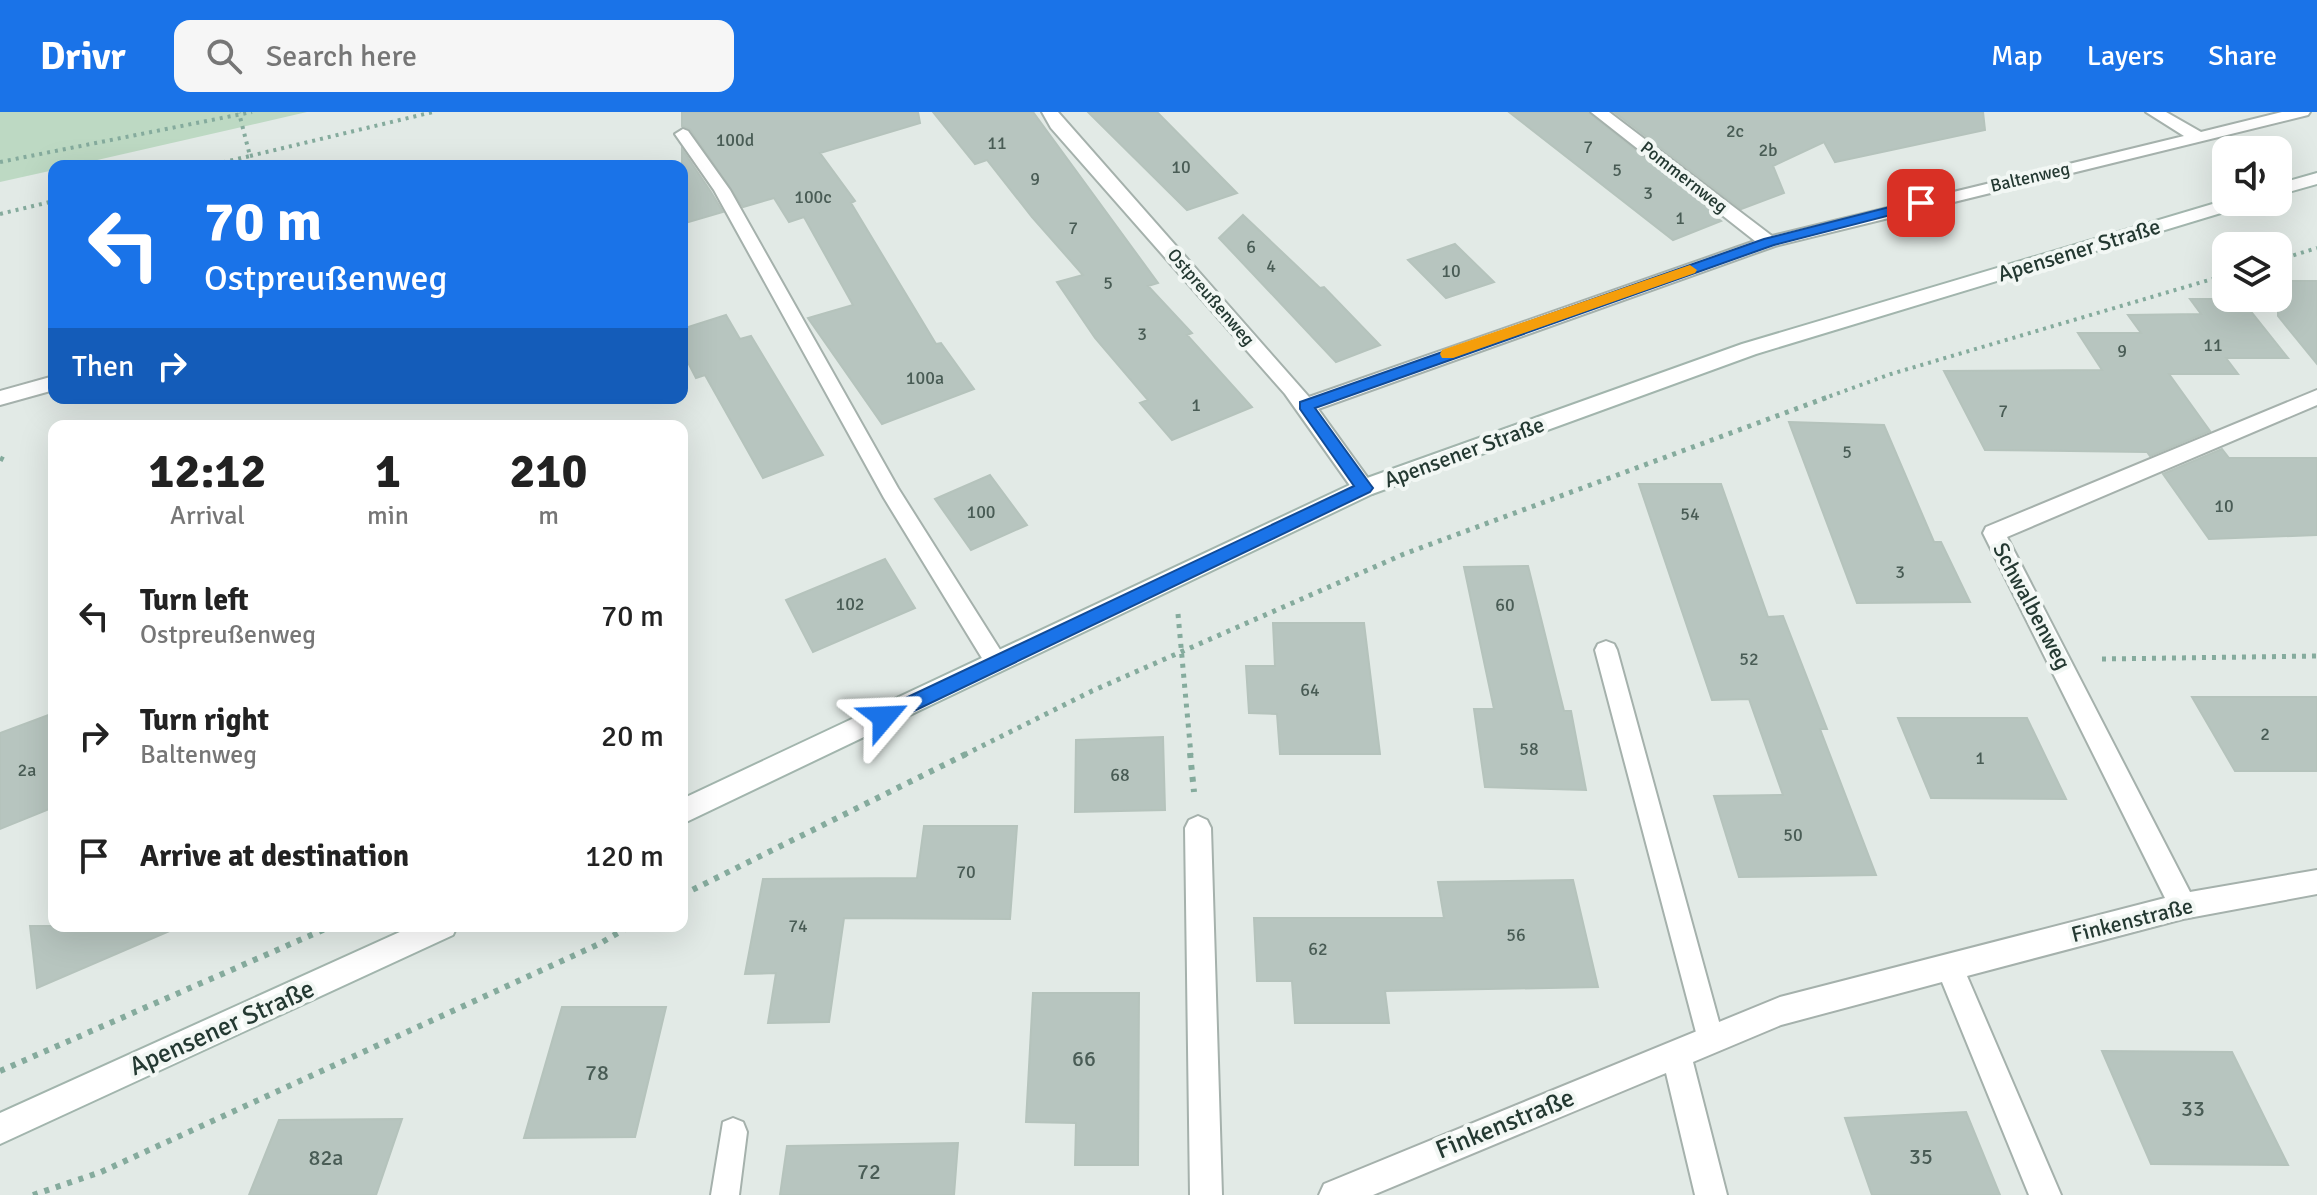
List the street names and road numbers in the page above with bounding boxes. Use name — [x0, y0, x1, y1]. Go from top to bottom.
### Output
street label: Pommernweg — [1636, 136, 1732, 218]
street label: Baltenweg — [1988, 157, 2072, 197]
street label: Apensener Straße — [1994, 212, 2164, 288]
street label: Ostpreußenweg — [1163, 244, 1259, 350]
street label: Apensener Straße — [1380, 410, 1548, 494]
street label: Schwalbenweg — [1987, 538, 2077, 674]
street label: Finkenstraße — [2068, 892, 2196, 948]
street label: Apensener Straße — [125, 973, 319, 1083]
street label: Finkenstraße — [1431, 1082, 1579, 1166]

